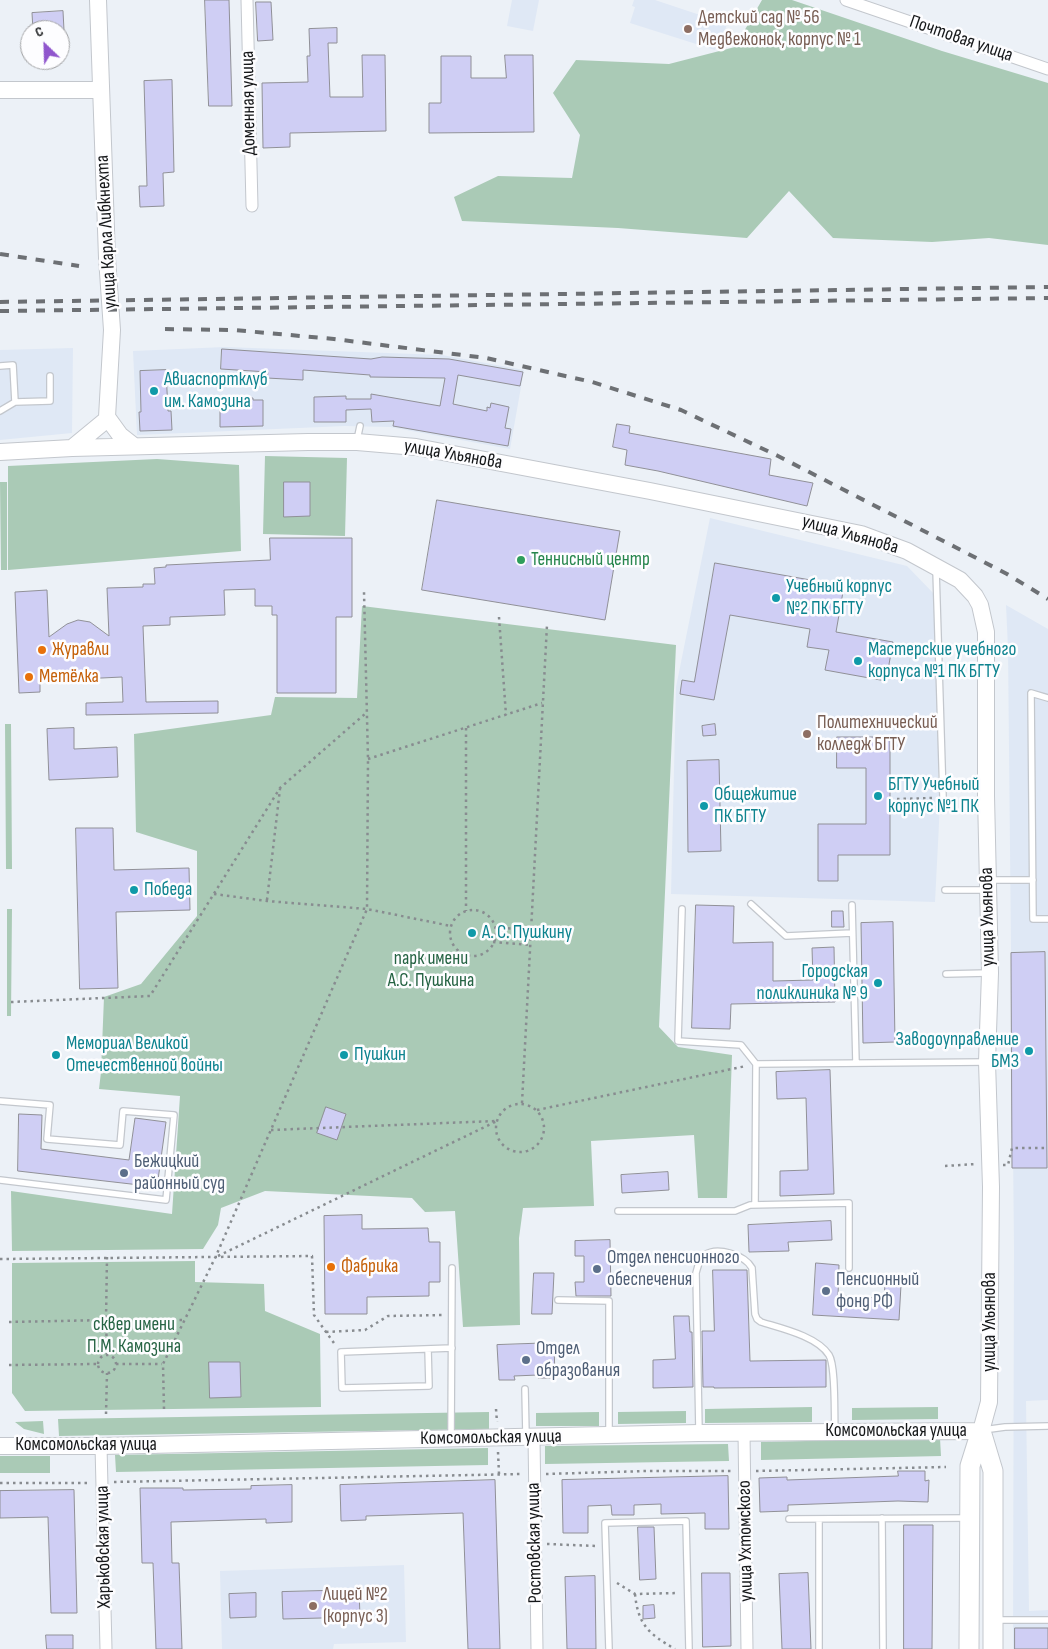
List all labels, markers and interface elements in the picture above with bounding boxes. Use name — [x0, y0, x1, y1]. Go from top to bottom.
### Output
place label: Детский сад № 56 Медвежонок, корпус № 1 — [698, 7, 861, 51]
street label: Почтовая улица — [906, 11, 1016, 67]
north arrow — [20, 20, 70, 70]
text: С — [32, 23, 46, 41]
marker: Детский сад № 56 Медвежонок, корпус № 1 — [682, 23, 694, 35]
street label: Доменная улица — [237, 50, 261, 156]
street label: улица Карла Либкнехта — [92, 154, 122, 310]
place label: Авиаспортклуб им. Камозина — [164, 369, 268, 413]
marker: Авиаспортклуб им. Камозина — [148, 385, 160, 397]
street label: улица Ульянова — [402, 435, 504, 475]
street label: улица Ульянова — [799, 510, 901, 560]
place label: Теннисный центр — [531, 549, 650, 571]
marker: Теннисный центр — [515, 554, 527, 566]
place label: Учебный корпус №2 ПК БГТУ — [786, 576, 892, 620]
marker: Учебный корпус №2 ПК БГТУ — [770, 592, 782, 604]
place label: Журавли — [52, 639, 109, 661]
place label: Мастерские учебного корпуса №1 ПК БГТУ — [868, 639, 1016, 683]
marker: Журавли — [36, 644, 48, 656]
marker: Мастерские учебного корпуса №1 ПК БГТУ — [852, 655, 864, 667]
place label: Метёлка — [39, 666, 99, 688]
marker: Метёлка — [23, 671, 35, 683]
place label: Политехнический колледж БГТУ — [817, 712, 938, 756]
marker: Политехнический колледж БГТУ — [801, 728, 813, 740]
place label: БГТУ Учебный корпус №1 ПК — [888, 774, 979, 818]
place label: Общежитие ПК БГТУ — [714, 784, 797, 828]
marker: БГТУ Учебный корпус №1 ПК — [872, 790, 884, 802]
marker: Общежитие ПК БГТУ — [698, 800, 710, 812]
street label: улица Ульянова — [976, 867, 1000, 967]
place label: Победа — [144, 879, 192, 901]
marker: Победа — [128, 884, 140, 896]
place label: А. С. Пушкину — [482, 922, 572, 944]
marker: А. С. Пушкину — [466, 927, 478, 939]
park label: парк имени А.С. Пушкина — [388, 948, 474, 992]
place label: Городская поликлиника № 9 — [757, 961, 868, 1005]
marker: Городская поликлиника № 9 — [872, 977, 884, 989]
place label: Заводоуправление БМЗ — [896, 1029, 1019, 1073]
place label: Мемориал Великой Отечественной войны — [66, 1033, 223, 1077]
place label: Пушкин — [354, 1044, 406, 1066]
marker: Заводоуправление БМЗ — [1023, 1045, 1035, 1057]
marker: Мемориал Великой Отечественной войны — [50, 1049, 62, 1061]
marker: Пушкин — [338, 1049, 350, 1061]
place label: Бежицкий районный суд — [134, 1151, 225, 1195]
marker: Бежицкий районный суд — [118, 1167, 130, 1179]
place label: Отдел пенсионного обеспечения — [607, 1247, 740, 1291]
place label: Фабрика — [341, 1256, 398, 1278]
marker: Фабрика — [325, 1261, 337, 1273]
marker: Отдел пенсионного обеспечения — [591, 1263, 603, 1275]
place label: Пенсионный фонд РФ — [836, 1269, 919, 1313]
street label: улица Ульянова — [979, 1272, 1001, 1372]
marker: Пенсионный фонд РФ — [820, 1285, 832, 1297]
park label: сквер имени П.М. Камозина — [87, 1314, 181, 1358]
place label: Отдел образования — [536, 1338, 620, 1382]
marker: Отдел образования — [520, 1354, 532, 1366]
street label: Комсомольская улица — [825, 1420, 967, 1442]
street label: Комсомольская улица — [420, 1425, 562, 1451]
street label: Комсомольская улица — [15, 1434, 157, 1456]
street label: улица Ухтомского — [734, 1480, 758, 1602]
street label: Ростовская улица — [523, 1482, 547, 1604]
street label: Харьковская улица — [92, 1485, 116, 1609]
place label: Лицей №2 (корпус 3) — [323, 1584, 388, 1628]
marker: Лицей №2 (корпус 3) — [307, 1600, 319, 1612]

